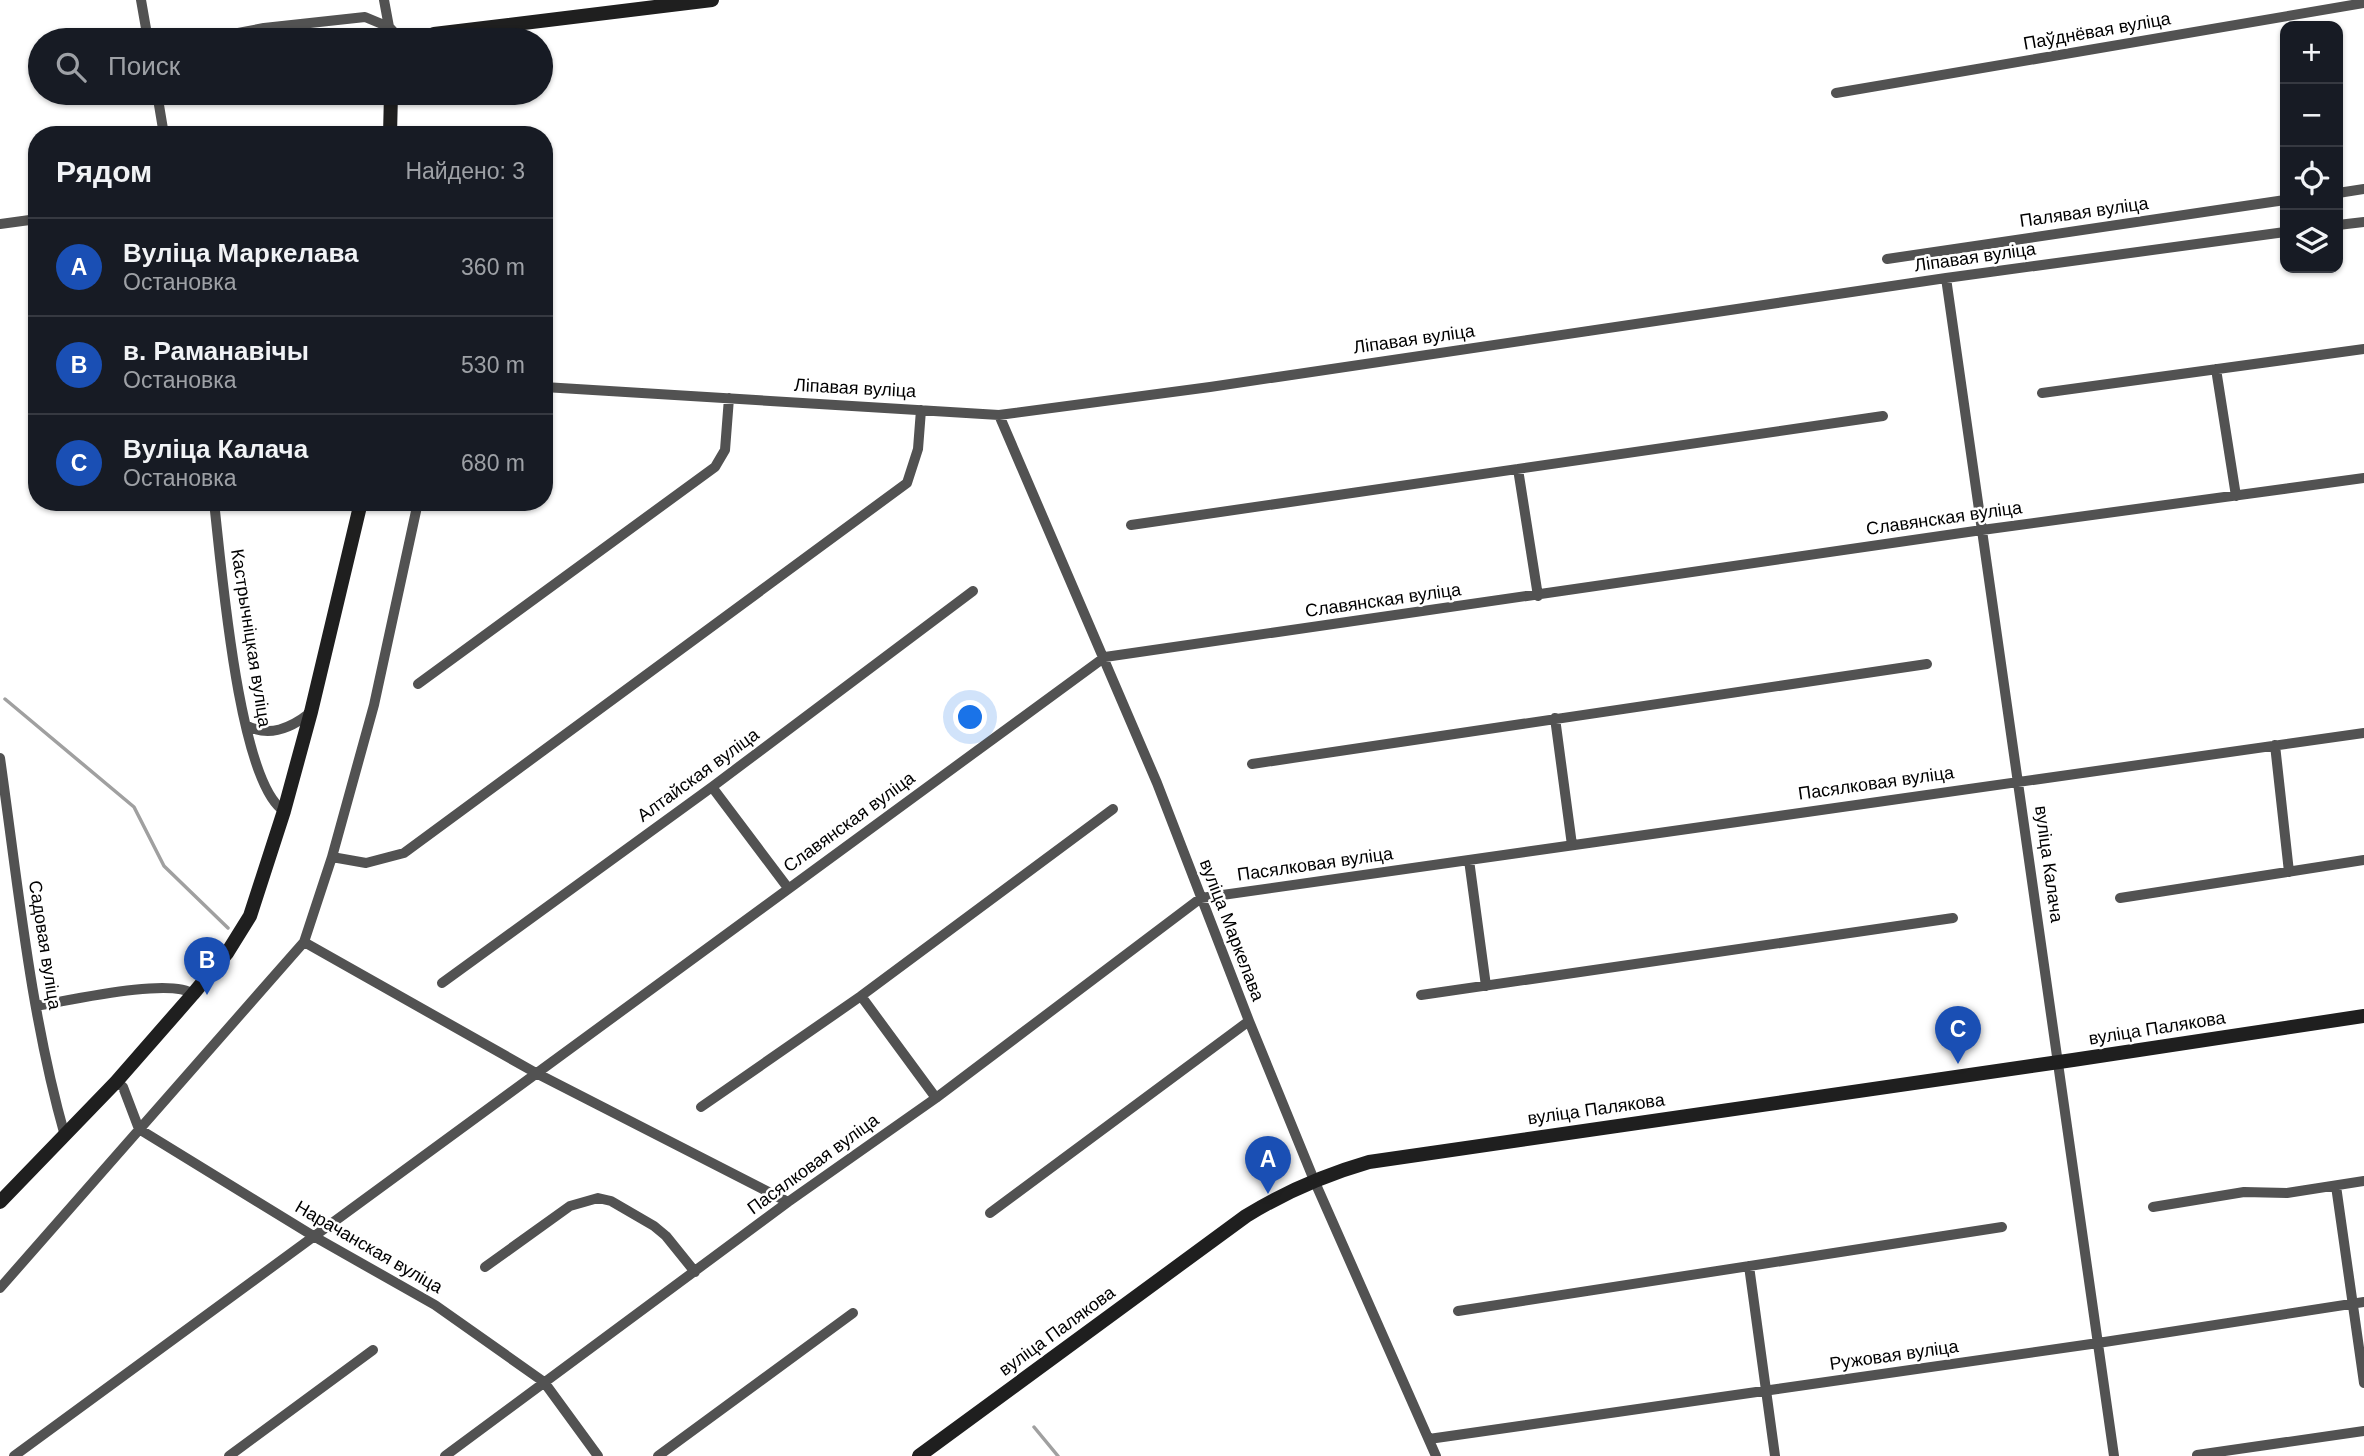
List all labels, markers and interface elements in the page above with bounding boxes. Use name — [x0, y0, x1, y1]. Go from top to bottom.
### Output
street label: Паўднёвая вуліца — [2022, 8, 2173, 54]
map controls — [2280, 21, 2343, 273]
button: + — [2280, 21, 2343, 84]
search box — [28, 28, 553, 105]
icon: search — [52, 48, 90, 86]
text: Поиск — [108, 51, 180, 81]
button: − — [2280, 84, 2343, 147]
button: locate — [2280, 147, 2343, 210]
text: Рядом — [56, 155, 152, 188]
text: Найдено: 3 — [405, 158, 525, 184]
street label: Палявая вуліца — [2018, 193, 2151, 231]
button: layers — [2280, 210, 2343, 273]
text: Вуліца Маркелава — [123, 238, 359, 268]
street label: Ліпавая вуліца — [1913, 238, 2038, 275]
text: A — [71, 254, 87, 280]
text: 360 m — [461, 254, 525, 280]
text: Остановка — [123, 269, 237, 295]
street label: Ліпавая вуліца — [1352, 320, 1477, 357]
text: в. Раманавічы — [123, 336, 309, 366]
text: B — [71, 352, 87, 378]
text: 530 m — [461, 352, 525, 378]
text: Остановка — [123, 367, 237, 393]
street label: Ліпавая вуліца — [793, 375, 918, 401]
text: Вуліца Калача — [123, 434, 308, 464]
text: C — [71, 450, 87, 476]
text: 680 m — [461, 450, 525, 476]
text: Остановка — [123, 465, 237, 491]
street label: Славянская вуліца — [1865, 497, 2024, 539]
street label: Кастрычніцкая вуліца — [227, 548, 275, 729]
street label: Славянская вуліца — [1304, 579, 1463, 621]
your location — [953, 700, 987, 734]
street label: Алтайская вуліца — [633, 724, 763, 826]
street label: Пасялковая вуліца — [1797, 762, 1956, 804]
street label: Славянская вуліца — [780, 767, 919, 876]
street label: вуліца Калача — [2031, 804, 2067, 925]
street label: Пасялковая вуліца — [1236, 843, 1395, 885]
street label: вуліца Маркелава — [1196, 856, 1269, 1005]
street label: Садовая вуліца — [25, 879, 65, 1012]
pin: B — [184, 937, 230, 995]
pin: C — [1935, 1006, 1981, 1064]
street label: вуліца Палякова — [2087, 1007, 2228, 1049]
street label: вуліца Палякова — [1526, 1089, 1667, 1129]
street label: Пасялковая вуліца — [744, 1109, 883, 1218]
pin: A — [1245, 1136, 1291, 1194]
street label: Нарачанская вуліца — [292, 1197, 447, 1298]
street label: вуліца Палякова — [995, 1282, 1120, 1380]
street label: Ружовая вуліца — [1828, 1336, 1961, 1374]

